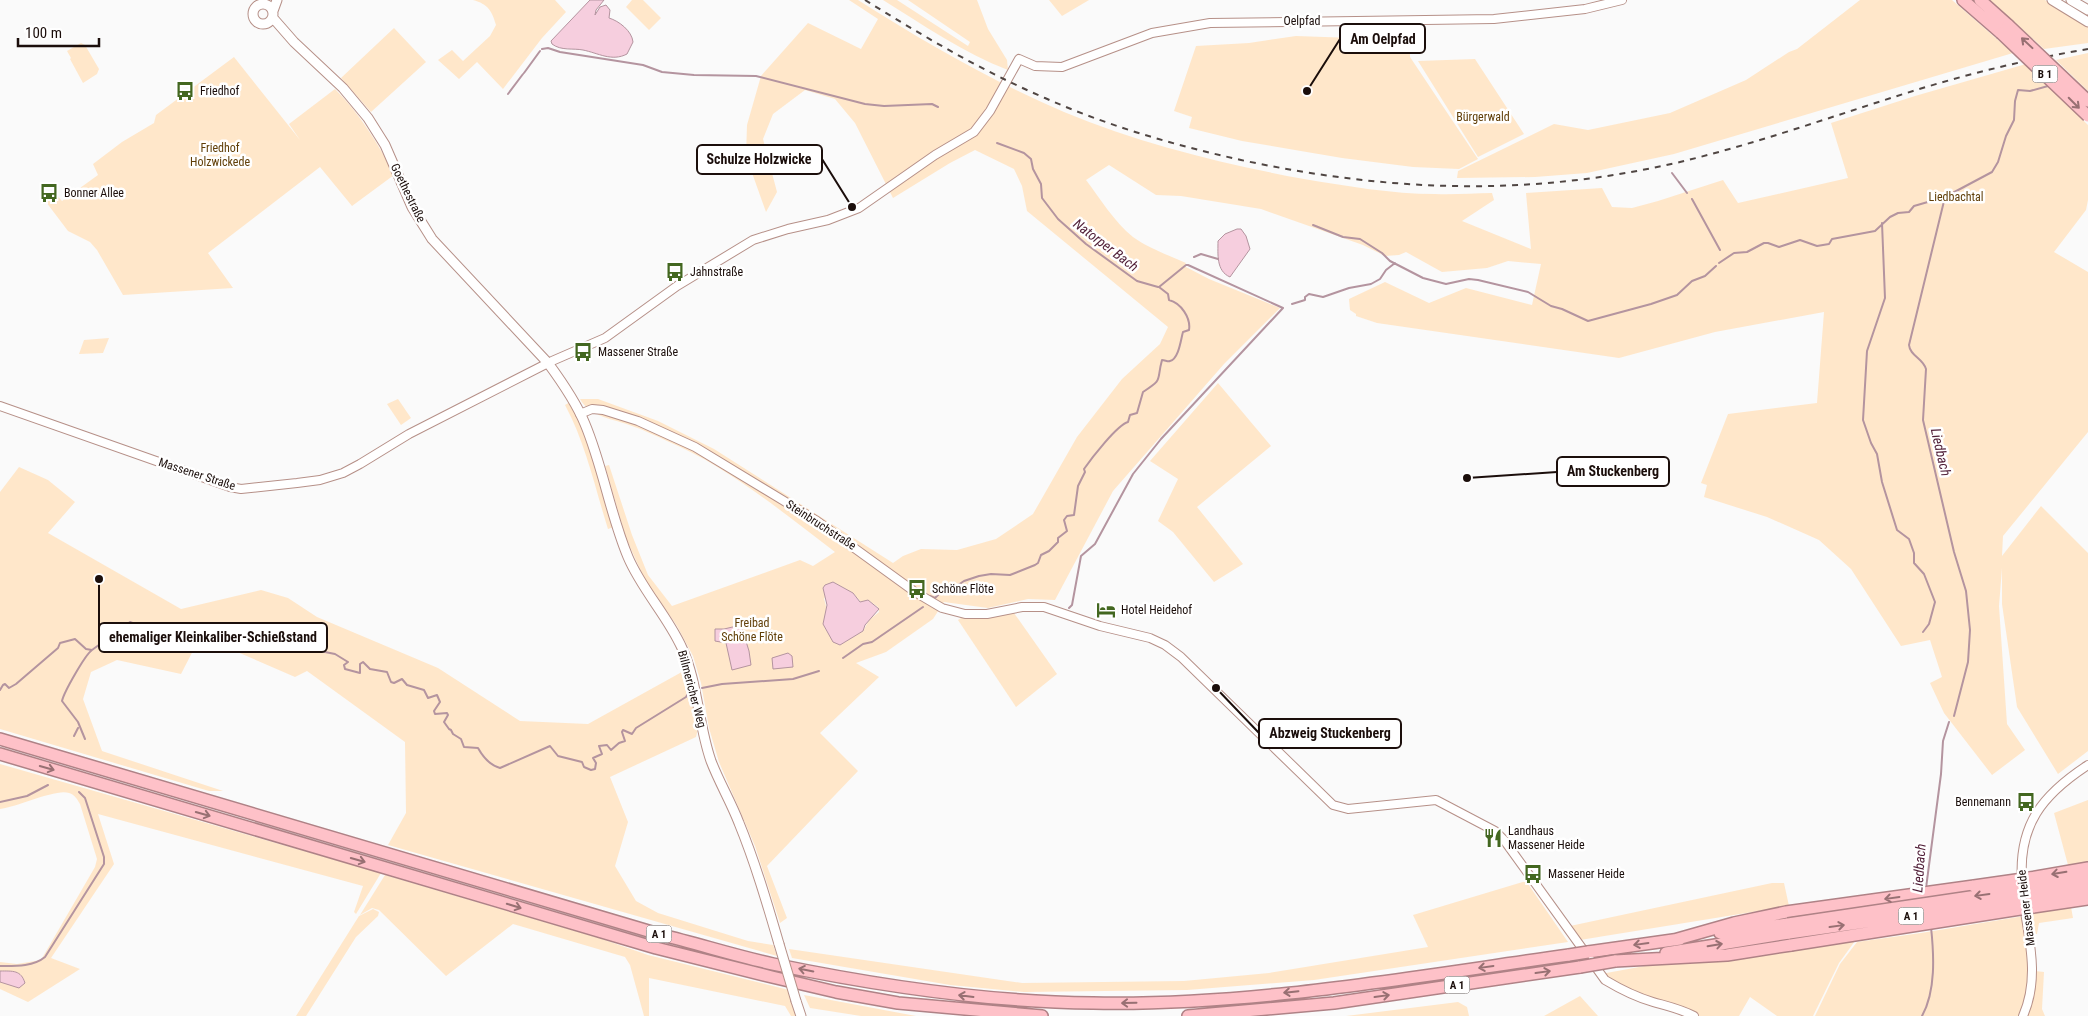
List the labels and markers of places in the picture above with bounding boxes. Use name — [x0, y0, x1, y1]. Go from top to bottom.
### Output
callout: Am Oelpfad — [1340, 24, 1425, 53]
bus stop icon: Friedhof — [174, 80, 196, 102]
place label: Friedhof — [200, 84, 239, 98]
callout: Schulze Holzwicke — [697, 145, 822, 174]
bus stop icon: Bonner Allee — [38, 182, 60, 204]
place label: Bonner Allee — [64, 186, 124, 200]
bus stop icon: Jahnstraße — [664, 261, 686, 283]
place label: Jahnstraße — [690, 265, 744, 279]
bus stop icon: Massener Straße — [572, 341, 594, 363]
place label: Massener Straße — [598, 345, 678, 359]
callout: Am Stuckenberg — [1557, 457, 1669, 486]
bus stop icon: Schöne Flöte — [906, 578, 928, 600]
place label: Schöne Flöte — [932, 582, 994, 596]
hotel icon: Hotel Heidehof — [1095, 599, 1117, 621]
place label: Hotel Heidehof — [1121, 603, 1192, 617]
callout: ehemaliger Kleinkaliber-Schießstand — [99, 623, 327, 652]
callout: Abzweig Stuckenberg — [1259, 719, 1401, 748]
bus stop icon: Bennemann — [2015, 791, 2037, 813]
place label: Bennemann — [1955, 795, 2011, 809]
place label: Landhaus Massener Heide — [1508, 824, 1585, 852]
restaurant icon: Landhaus Massener Heide — [1482, 827, 1504, 849]
bus stop icon: Massener Heide — [1522, 863, 1544, 885]
place label: Massener Heide — [1548, 867, 1625, 881]

